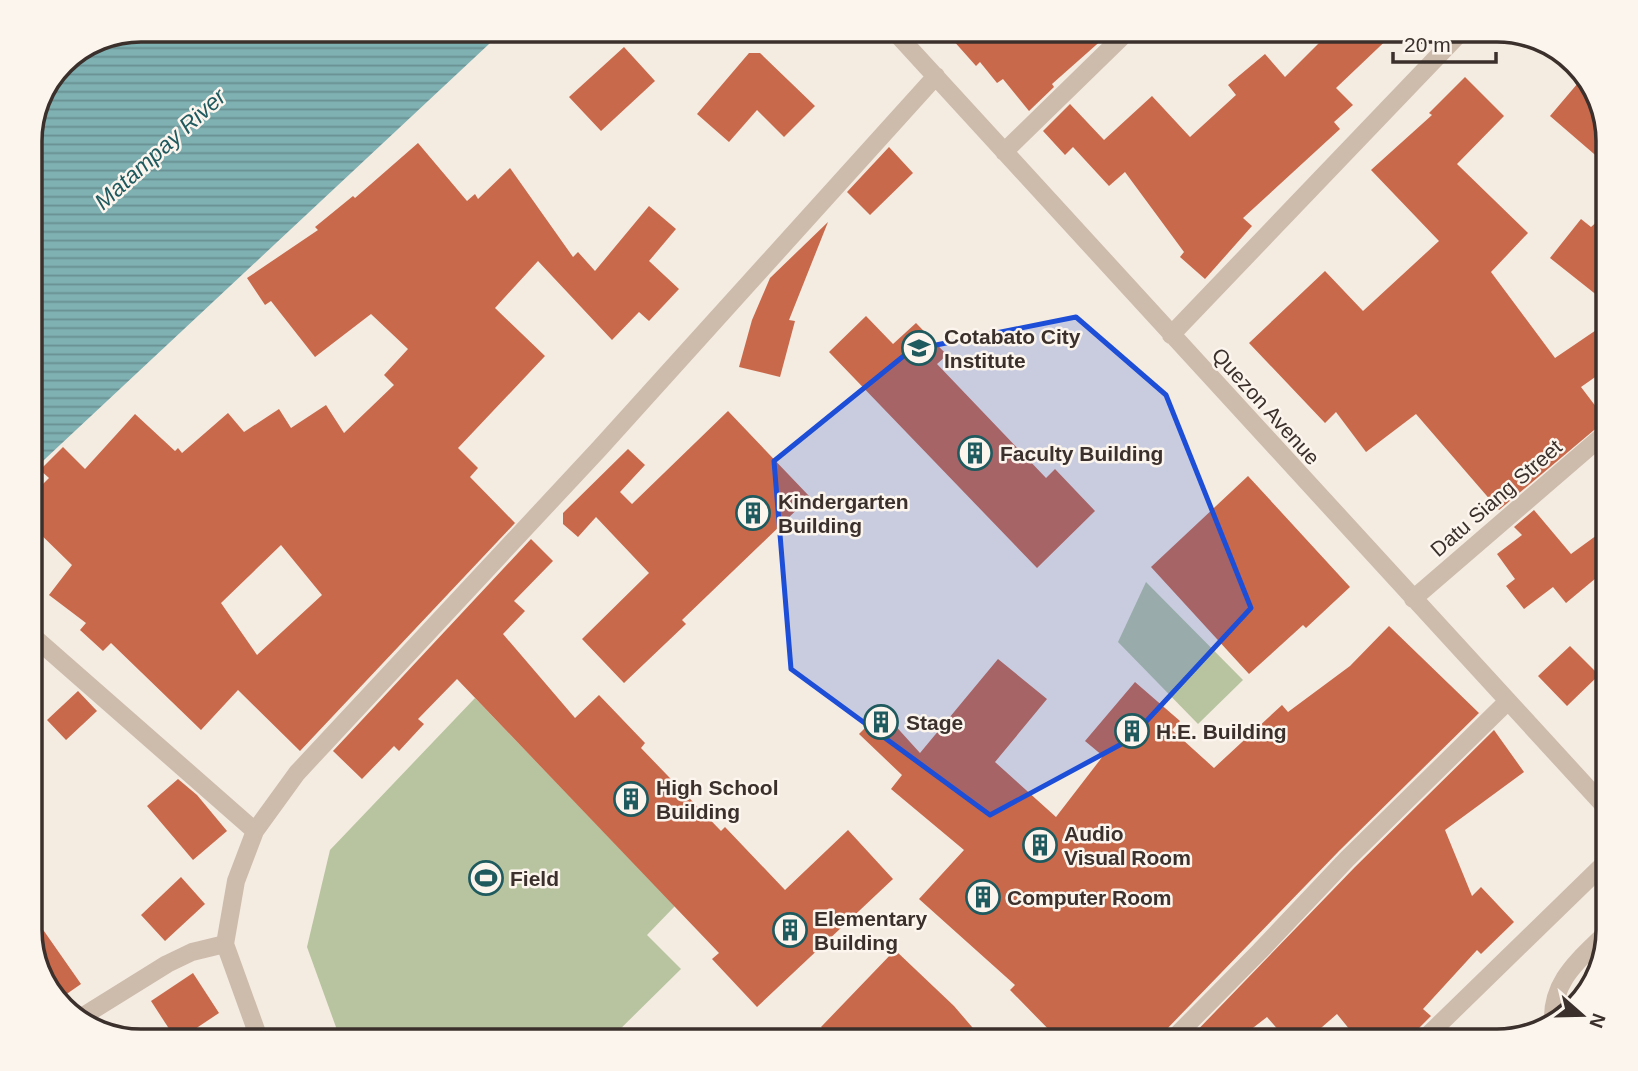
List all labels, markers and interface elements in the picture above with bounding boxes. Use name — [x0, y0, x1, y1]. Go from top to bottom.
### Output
scale bar — [1393, 21, 1496, 65]
text: 20 m — [1404, 33, 1451, 56]
water label: Matampay River — [89, 82, 232, 215]
place label: Cotabato City Institute — [944, 325, 1081, 372]
school or university icon: Cotabato City Institute — [900, 329, 938, 367]
street label: Quezon Avenue — [1208, 343, 1324, 469]
building icon: Faculty Building — [956, 434, 994, 472]
street label: Datu Siang Street — [1426, 435, 1566, 561]
place label: Faculty Building — [1000, 442, 1163, 465]
place label: Kindergarten Building — [778, 490, 909, 537]
building icon: Kindergarten Building — [734, 494, 772, 532]
building icon: Stage — [862, 703, 900, 741]
place label: Stage — [906, 711, 963, 734]
building icon: H.E. Building — [1113, 712, 1151, 750]
place label: H.E. Building — [1156, 720, 1287, 743]
place label: High School Building — [656, 776, 779, 823]
building icon: High School Building — [612, 780, 650, 818]
place label: Audio Visual Room — [1064, 822, 1191, 869]
building icon: Audio Visual Room — [1021, 826, 1059, 864]
sports icon: Field — [467, 859, 505, 897]
place label: Field — [510, 867, 559, 890]
building icon: Computer Room — [964, 878, 1002, 916]
place label: Computer Room — [1007, 886, 1172, 909]
place label: Elementary Building — [814, 907, 928, 954]
building icon: Elementary Building — [771, 911, 809, 949]
north arrow — [1547, 980, 1617, 1050]
text: N — [1585, 1011, 1610, 1031]

